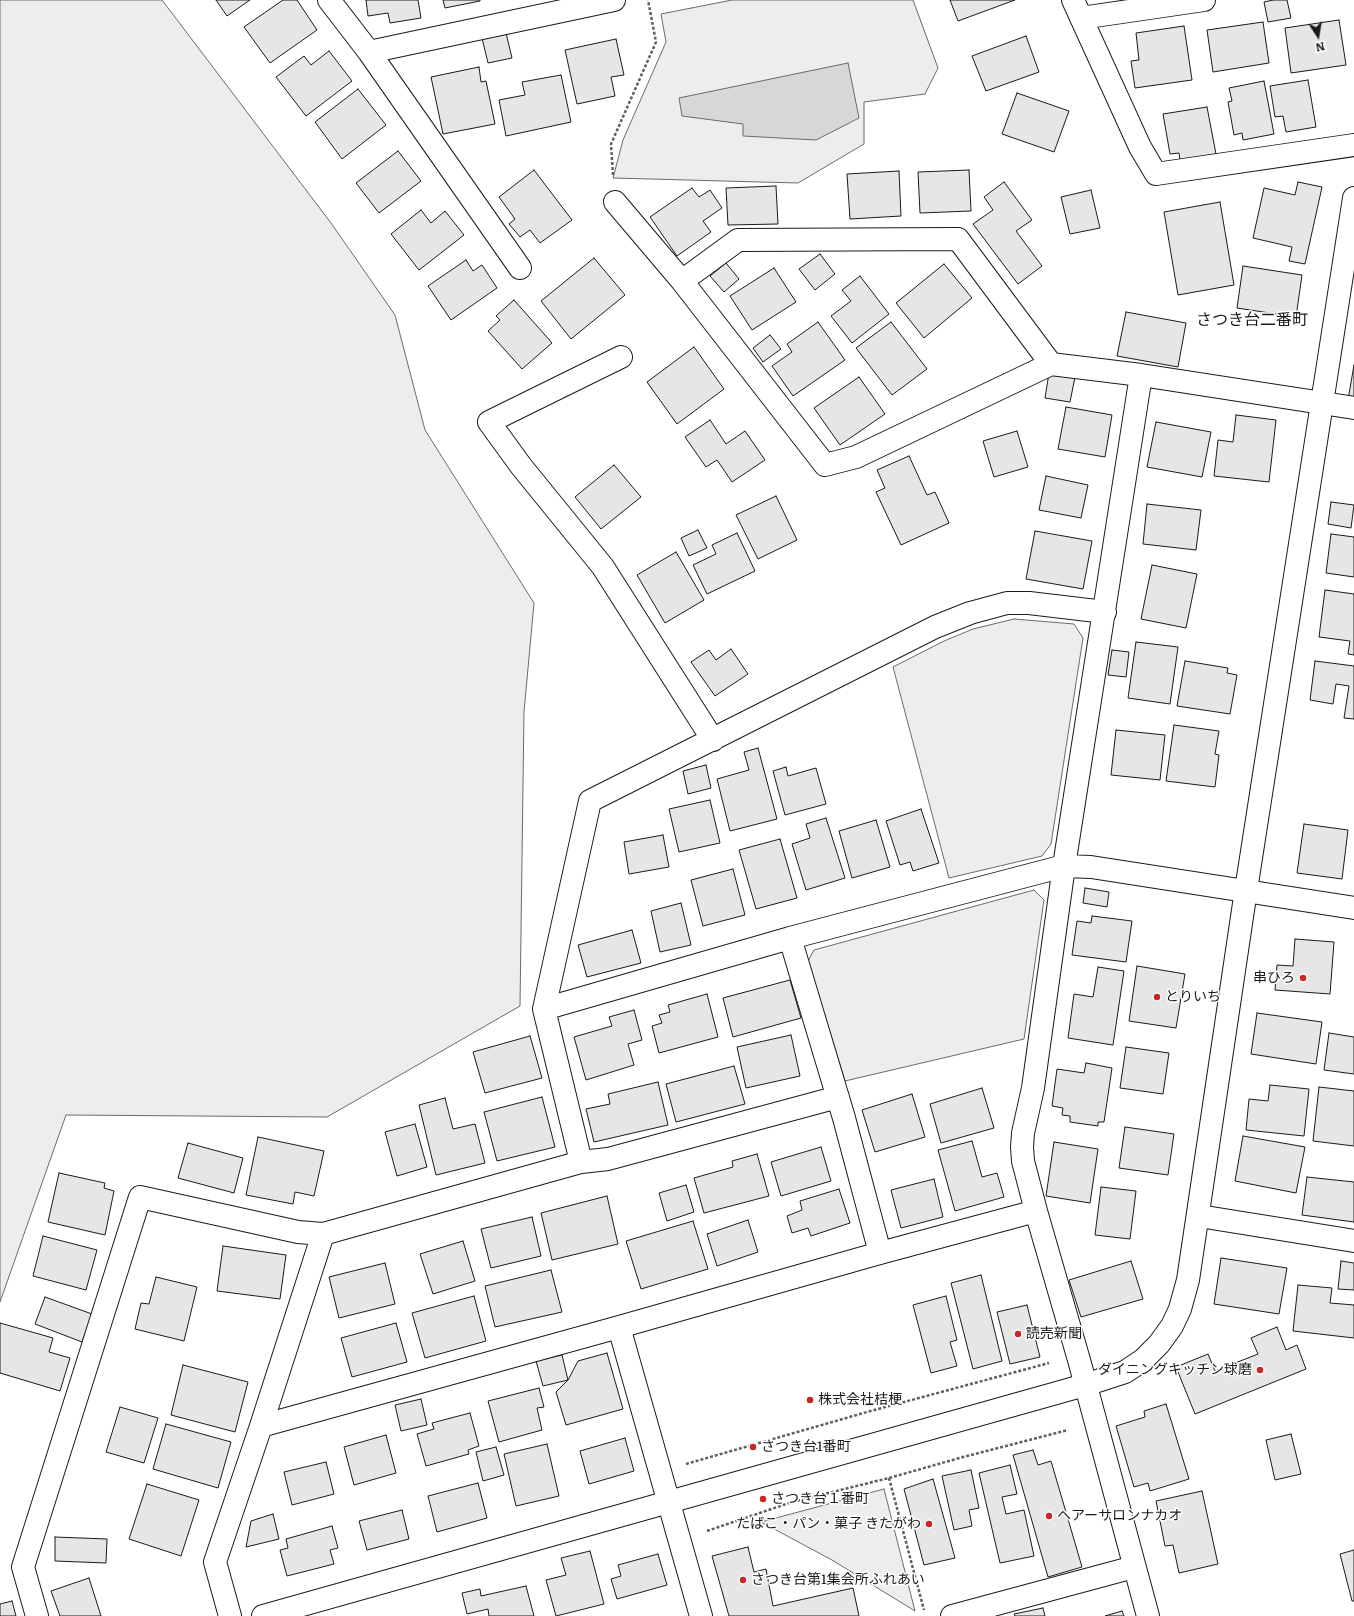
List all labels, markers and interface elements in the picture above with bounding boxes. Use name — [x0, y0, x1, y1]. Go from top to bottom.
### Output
north arrow — [1298, 16, 1338, 56]
text: N — [1314, 39, 1327, 57]
district label: さつき台二番町 — [1196, 310, 1308, 330]
place label: 串ひろ — [1253, 970, 1295, 986]
marker: 串ひろ — [1298, 973, 1308, 983]
place label: とりいち — [1165, 989, 1221, 1005]
marker: とりいち — [1152, 992, 1162, 1002]
place label: 読売新聞 — [1026, 1326, 1082, 1342]
marker: 読売新聞 — [1013, 1329, 1023, 1339]
place label: ダイニングキッチン球磨 — [1098, 1362, 1252, 1378]
marker: ダイニングキッチン球磨 — [1255, 1365, 1265, 1375]
place label: 株式会社桔梗 — [818, 1392, 902, 1408]
marker: 株式会社桔梗 — [805, 1395, 815, 1405]
place label: さつき台1番町 — [761, 1439, 851, 1455]
marker: さつき台1番町 — [748, 1442, 758, 1452]
place label: さつき台１番町 — [771, 1491, 869, 1507]
marker: さつき台１番町 — [758, 1494, 768, 1504]
place label: ヘアーサロンナカオ — [1057, 1508, 1182, 1524]
marker: ヘアーサロンナカオ — [1044, 1511, 1054, 1521]
place label: たばこ・パン・菓子 きたがわ — [736, 1516, 921, 1532]
marker: たばこ・パン・菓子 きたがわ — [924, 1519, 934, 1529]
place label: さつき台第1集会所ふれあい — [751, 1572, 925, 1588]
marker: さつき台第1集会所ふれあい — [738, 1575, 748, 1585]

